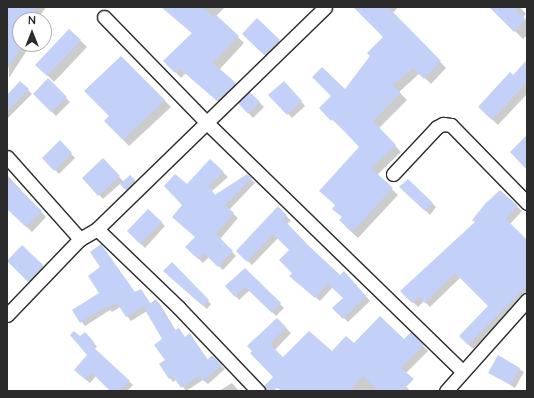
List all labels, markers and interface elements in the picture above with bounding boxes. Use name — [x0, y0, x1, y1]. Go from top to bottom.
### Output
north arrow — [12, 12, 52, 52]
text: N — [29, 13, 35, 28]

